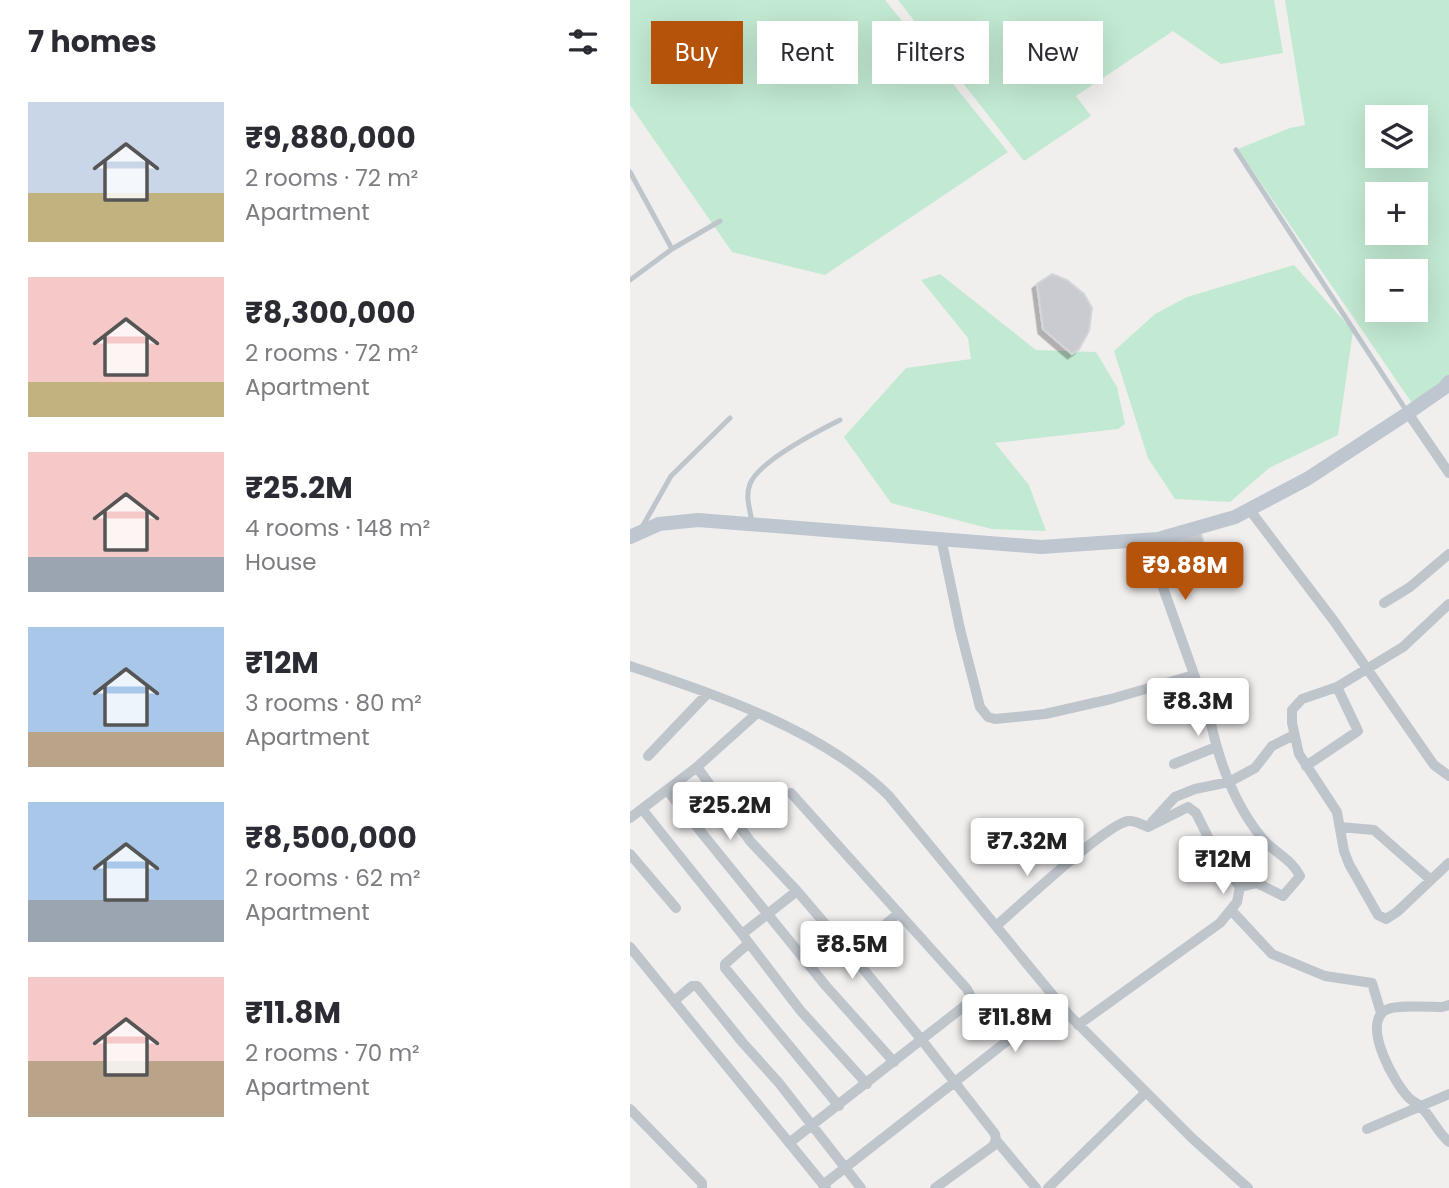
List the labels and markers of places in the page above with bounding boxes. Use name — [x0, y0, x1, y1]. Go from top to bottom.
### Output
pin: ₹9.88M — [1128, 542, 1242, 602]
pin: ₹8.3M — [1149, 678, 1247, 738]
pin: ₹25.2M — [673, 782, 787, 842]
pin: ₹7.32M — [970, 818, 1084, 878]
pin: ₹12M — [1182, 836, 1264, 896]
pin: ₹8.5M — [803, 922, 901, 981]
pin: ₹11.8M — [958, 995, 1072, 1054]

